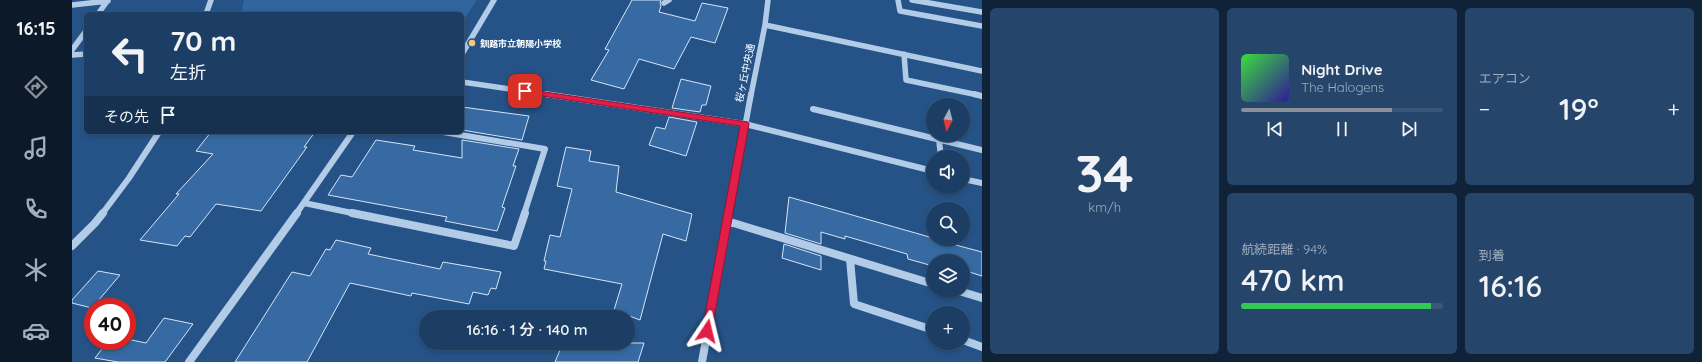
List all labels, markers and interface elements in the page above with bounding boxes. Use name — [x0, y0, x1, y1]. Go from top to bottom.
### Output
text: 16:15 — [16, 17, 56, 40]
text: 70 m — [170, 23, 236, 58]
icon: left — [104, 28, 156, 80]
marker: 釧路市立朝陽小学校 — [467, 38, 477, 48]
place label: 釧路市立朝陽小学校 — [480, 38, 562, 49]
street label: 桜ヶ丘中央通 — [732, 42, 758, 104]
text: Night Drive — [1301, 60, 1383, 79]
text: 左折 — [170, 61, 206, 84]
text: エアコン — [1479, 70, 1531, 86]
icon: directions — [22, 73, 50, 101]
pin — [508, 74, 542, 108]
text: The Halogens — [1301, 79, 1384, 95]
icon: arrive — [514, 80, 536, 102]
text: 19° — [1559, 90, 1599, 128]
text: − — [1479, 95, 1490, 123]
text: + — [1668, 95, 1680, 123]
north arrow — [926, 98, 970, 142]
map controls — [926, 98, 970, 350]
icon: arrive — [157, 104, 179, 126]
text: その先 — [104, 107, 149, 126]
icon: previous — [1264, 118, 1286, 140]
icon: pause — [1331, 118, 1353, 140]
icon: next — [1398, 118, 1420, 140]
icon: music — [22, 134, 50, 162]
text: 34 — [1075, 140, 1134, 205]
button: sound — [926, 150, 970, 194]
icon: phone — [22, 195, 50, 223]
text: km/h — [1088, 199, 1121, 215]
button: search — [926, 202, 970, 246]
text: 航続距離 · 94% — [1241, 241, 1327, 257]
text: 到着 — [1479, 247, 1505, 263]
button: layers — [926, 254, 970, 298]
icon: climate — [22, 256, 50, 284]
text: 470 km — [1241, 261, 1344, 299]
text: 16:16 — [1479, 267, 1542, 305]
speed limit sign: 40 — [84, 298, 136, 350]
button: + — [926, 306, 970, 350]
position arrow — [686, 310, 728, 352]
icon: car — [22, 317, 50, 345]
text: 16:16 · 1 分 · 140 m — [467, 320, 587, 339]

